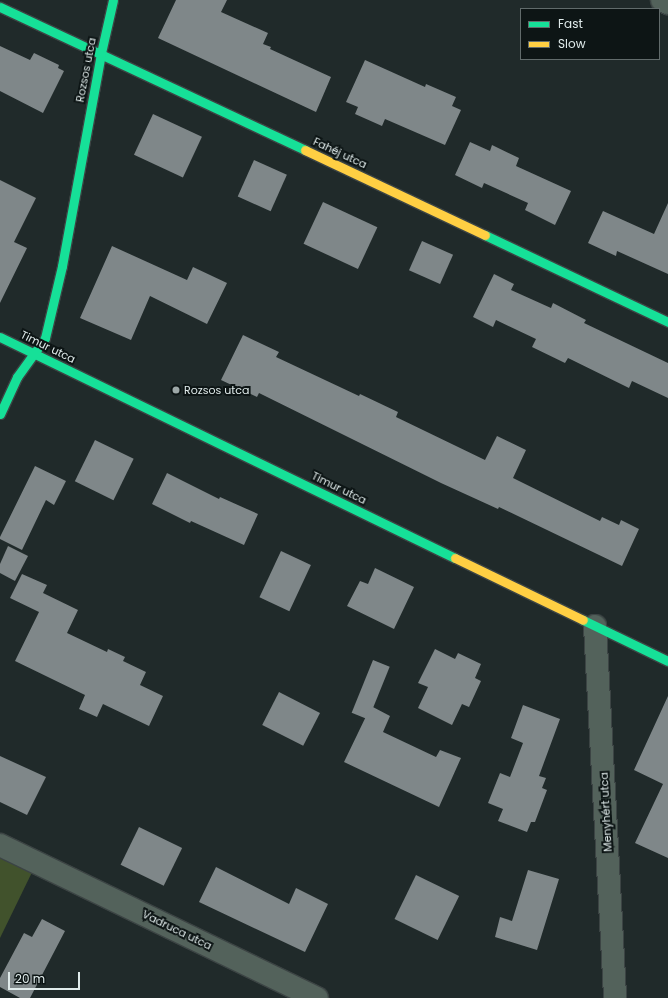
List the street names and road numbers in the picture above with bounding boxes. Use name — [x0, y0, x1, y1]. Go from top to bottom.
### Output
street label: Rozsos utca — [73, 37, 99, 103]
street label: Fahéj utca — [311, 135, 369, 171]
street label: Timur utca — [18, 328, 78, 366]
street label: Timur utca — [309, 469, 369, 507]
street label: Menyhért utca — [597, 772, 615, 852]
street label: Vadruca utca — [140, 907, 214, 953]

